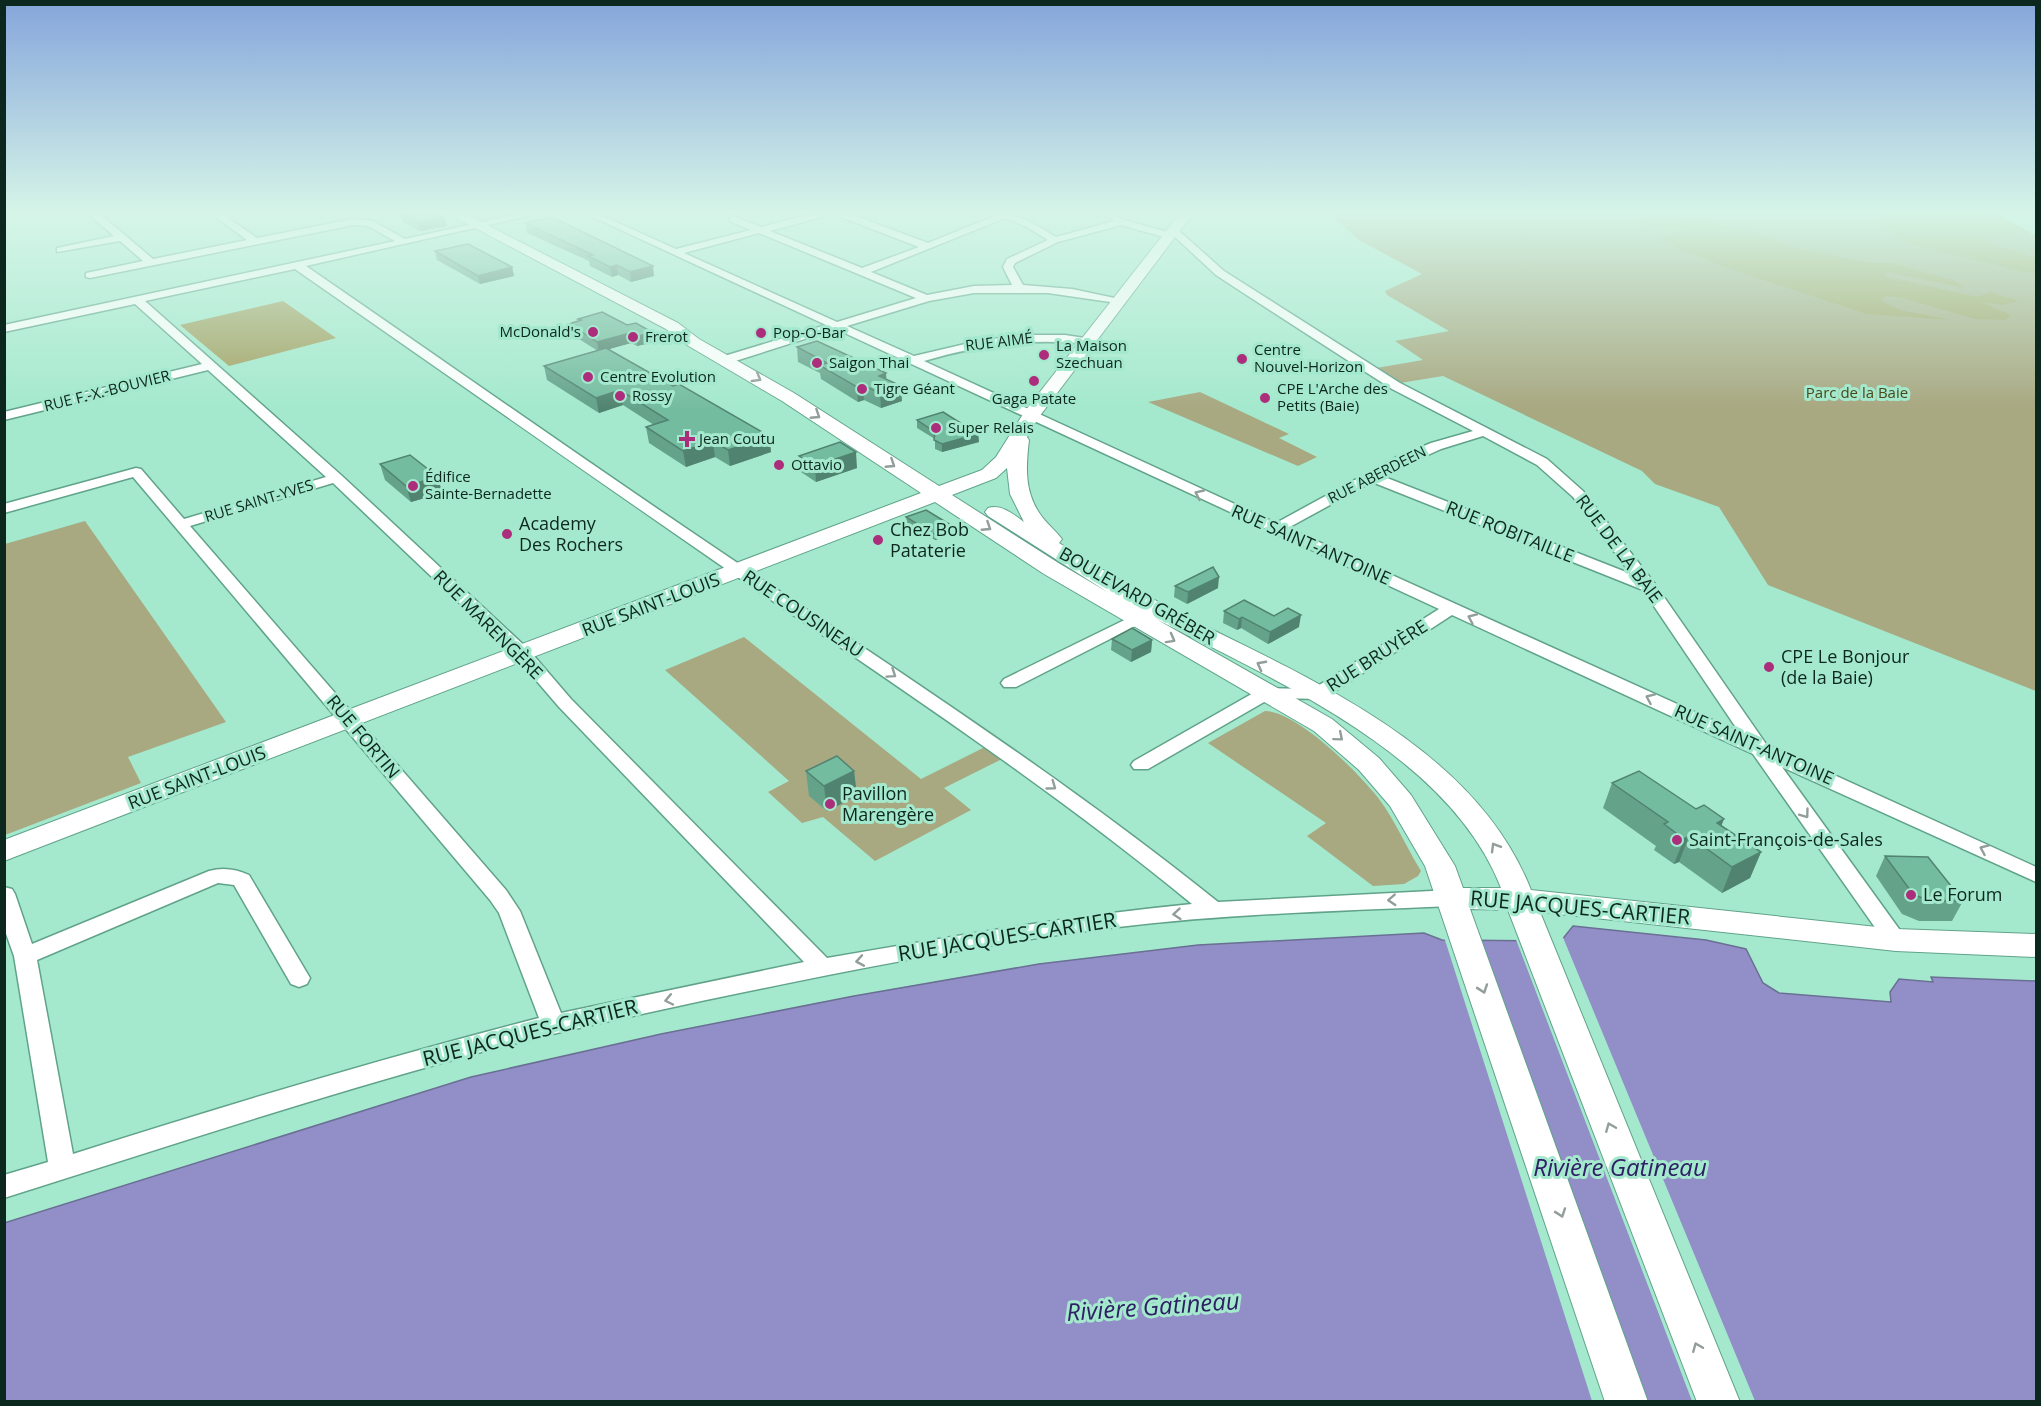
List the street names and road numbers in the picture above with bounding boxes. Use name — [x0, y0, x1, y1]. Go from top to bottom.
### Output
street label: RUE AIMÉ — [964, 327, 1034, 355]
street label: RUE F.-X.-BOUVIER — [42, 364, 173, 415]
street label: RUE ABERDEEN — [1324, 441, 1429, 508]
street label: RUE SAINT-YVES — [202, 474, 315, 526]
street label: RUE DE LA BAIE — [1571, 489, 1669, 608]
street label: RUE ROBITAILLE — [1443, 495, 1578, 568]
street label: RUE SAINT-ANTOINE — [1228, 498, 1395, 590]
street label: BOULEVARD GRÉBER — [1055, 541, 1220, 650]
street label: RUE MARENGÈRE — [429, 564, 549, 684]
street label: RUE COUSINEAU — [739, 564, 868, 662]
street label: RUE SAINT-LOUIS — [578, 567, 723, 641]
street label: RUE BRUYÈRE — [1321, 614, 1432, 697]
street label: RUE FORTIN — [322, 690, 406, 783]
street label: RUE SAINT-ANTOINE — [1671, 698, 1838, 790]
street label: RUE SAINT-LOUIS — [124, 740, 269, 814]
street label: RUE JACQUES-CARTIER — [1469, 883, 1691, 931]
street label: RUE JACQUES-CARTIER — [896, 905, 1118, 967]
street label: RUE JACQUES-CARTIER — [419, 992, 640, 1072]

